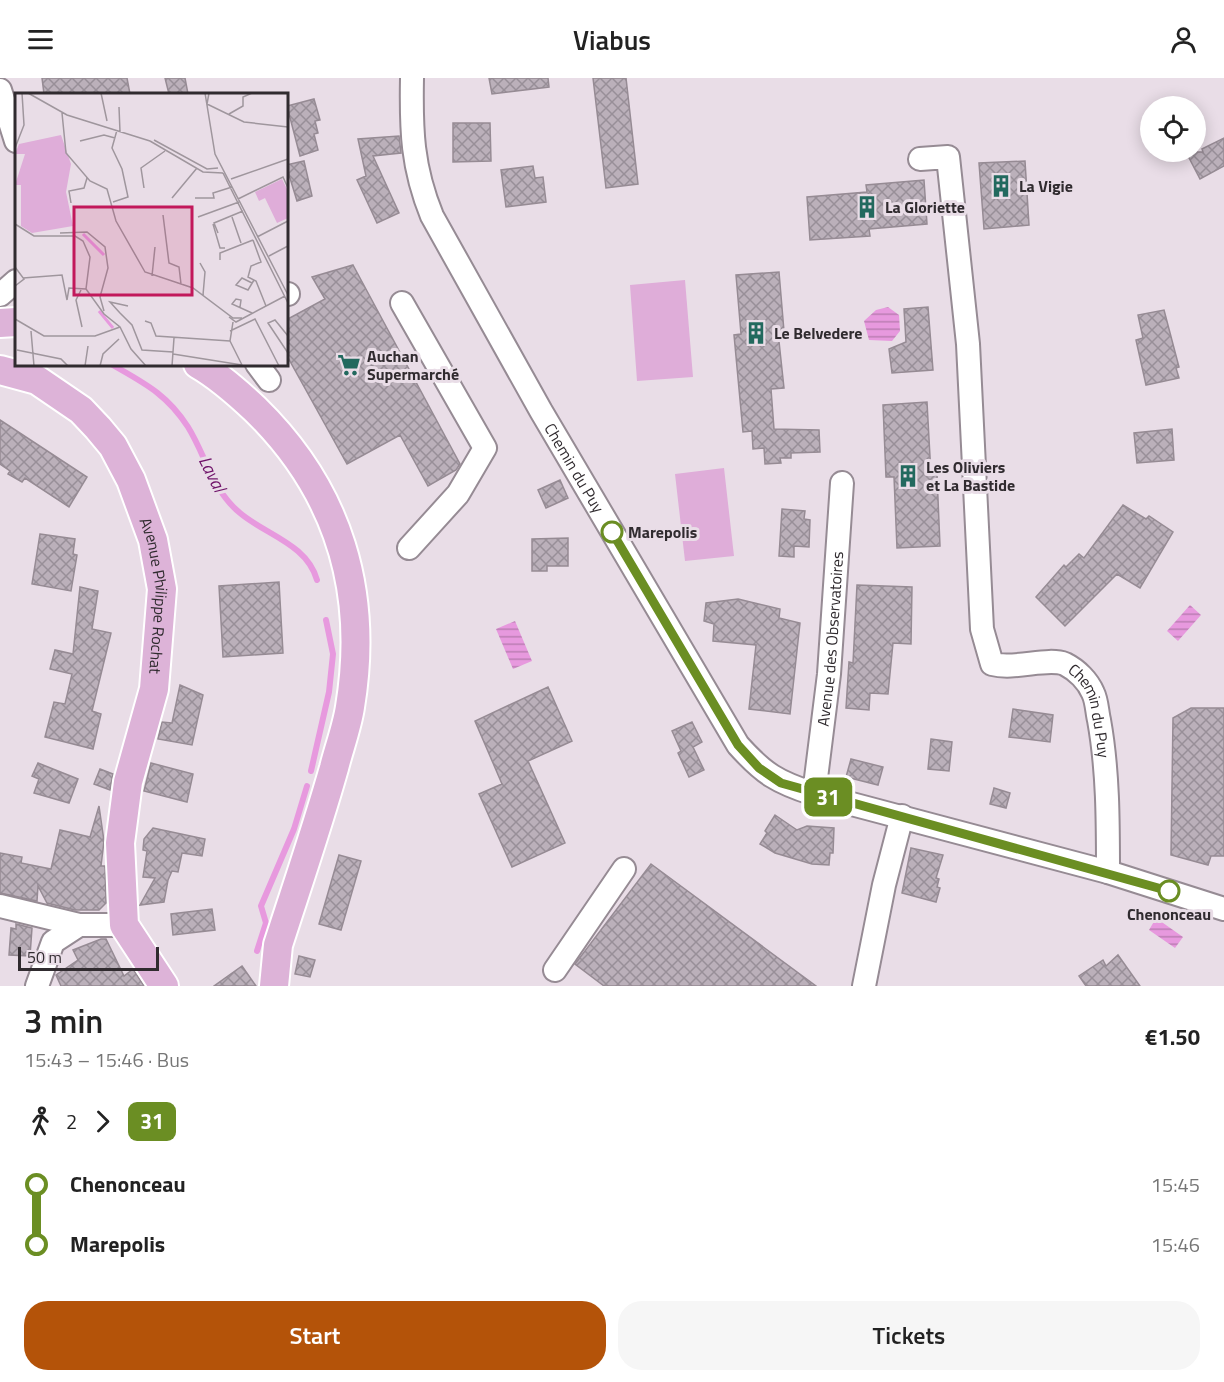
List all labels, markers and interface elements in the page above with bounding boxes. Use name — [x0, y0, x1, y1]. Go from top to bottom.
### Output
text: Viabus — [573, 19, 651, 60]
icon: menu — [24, 23, 57, 56]
icon: person — [1167, 23, 1200, 56]
inset map — [15, 93, 288, 366]
map controls — [1140, 96, 1206, 162]
button: locate — [1140, 96, 1206, 162]
building icon: La Vigie — [988, 173, 1014, 199]
place label: La Vigie — [1019, 174, 1073, 198]
building icon: La Gloriette — [854, 194, 880, 220]
place label: La Gloriette — [885, 195, 965, 219]
building icon: Le Belvedere — [743, 320, 769, 346]
place label: Le Belvedere — [774, 321, 863, 345]
place label: Auchan Supermarché — [367, 344, 459, 386]
supermarket icon: Auchan Supermarché — [336, 352, 362, 378]
street label: Chemin du Puy — [539, 418, 611, 518]
water label: Laval — [192, 451, 234, 498]
place label: Les Oliviers et La Bastide — [926, 455, 1015, 497]
building icon: Les Oliviers et La Bastide — [895, 463, 921, 489]
street label: Avenue Philippe Rochat — [134, 514, 174, 675]
place label: Marepolis — [628, 520, 697, 544]
marker: Marepolis — [601, 521, 623, 543]
street label: Avenue des Observatoires — [811, 551, 849, 728]
street label: Chemin du Puy — [1063, 657, 1116, 759]
line badge: 31 — [801, 778, 855, 816]
text: 31 — [816, 781, 840, 813]
marker: Chenonceau — [1158, 880, 1180, 902]
place label: Chenonceau — [1127, 902, 1211, 926]
scale bar — [18, 944, 159, 972]
text: 50 m — [27, 945, 62, 969]
text: 3 min — [24, 996, 103, 1046]
text: €1.50 — [1145, 1020, 1200, 1054]
text: 15:43 – 15:46 · Bus — [24, 1044, 189, 1075]
icon: walk — [24, 1105, 57, 1138]
icon: forward — [86, 1105, 119, 1138]
text: 31 — [140, 1105, 164, 1137]
text: 2 — [66, 1106, 77, 1137]
text: Chenonceau — [70, 1167, 186, 1201]
text: 15:45 — [1151, 1169, 1200, 1200]
text: Marepolis — [70, 1227, 165, 1261]
text: 15:46 — [1151, 1229, 1200, 1260]
button: Start — [24, 1301, 606, 1370]
button: Tickets — [618, 1301, 1200, 1370]

